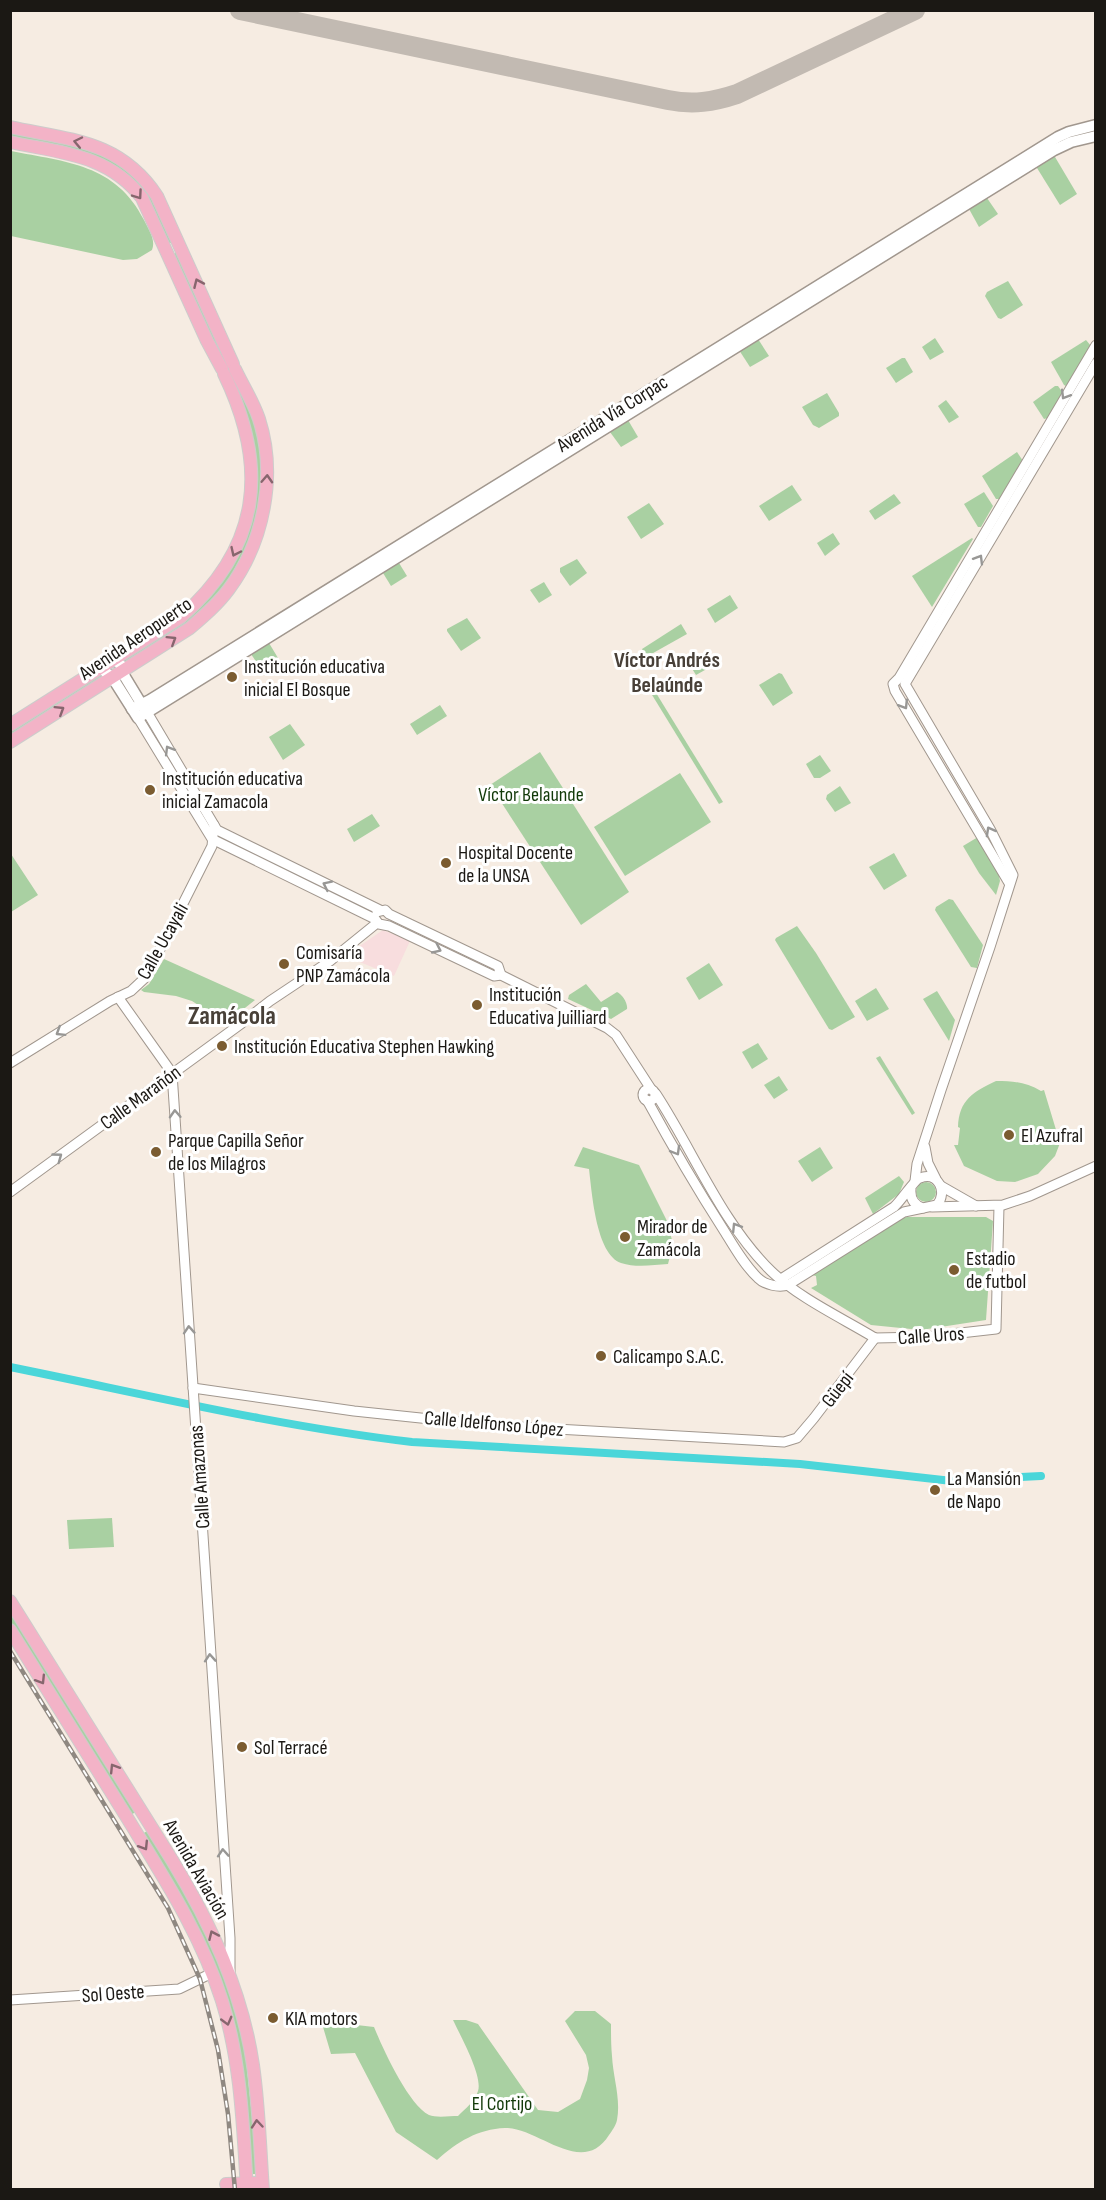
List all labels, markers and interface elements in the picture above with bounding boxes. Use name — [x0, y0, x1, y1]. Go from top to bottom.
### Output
one-way arrow — [73, 136, 83, 149]
one-way arrow — [131, 188, 142, 199]
one-way arrow — [193, 278, 205, 289]
street label: Avenida Vía Corpac — [552, 370, 673, 458]
one-way arrow — [1061, 389, 1073, 399]
one-way arrow — [260, 475, 273, 484]
one-way arrow — [230, 545, 242, 556]
one-way arrow — [972, 555, 984, 565]
street label: Avenida Aeropuerto — [74, 592, 197, 686]
one-way arrow — [166, 636, 176, 648]
district label: Víctor Andrés Belaúnde — [614, 647, 720, 699]
place label: Institución educativa inicial El Bosque — [244, 655, 385, 702]
marker: Institución educativa inicial El Bosque — [225, 670, 239, 684]
one-way arrow — [896, 699, 907, 710]
one-way arrow — [54, 706, 64, 718]
one-way arrow — [164, 746, 176, 756]
place label: Institución educativa inicial Zamacola — [162, 767, 303, 814]
marker: Institución educativa inicial Zamacola — [143, 783, 157, 797]
park label: Víctor Belaunde — [478, 783, 584, 807]
one-way arrow — [986, 826, 997, 837]
place label: Hospital Docente de la UNSA — [458, 841, 573, 888]
marker: Hospital Docente de la UNSA — [439, 856, 453, 870]
one-way arrow — [323, 880, 334, 892]
street label: Calle Ucayali — [132, 899, 194, 984]
place label: Comisaría PNP Zamácola — [296, 941, 390, 988]
one-way arrow — [431, 941, 442, 953]
marker: Comisaría PNP Zamácola — [277, 957, 291, 971]
place label: Institución Educativa Juilliard — [489, 983, 607, 1030]
marker: Institución Educativa Juilliard — [470, 998, 484, 1012]
district label: Zamácola — [188, 1001, 276, 1032]
one-way arrow — [56, 1025, 67, 1036]
place label: Institución Educativa Stephen Hawking — [234, 1035, 494, 1059]
marker: Institución Educativa Stephen Hawking — [215, 1039, 229, 1053]
street label: Calle Marañón — [96, 1061, 186, 1135]
one-way arrow — [168, 1110, 181, 1119]
place label: El Azufral — [1021, 1124, 1083, 1148]
marker: El Azufral — [1002, 1128, 1016, 1142]
place label: Parque Capilla Señor de los Milagros — [168, 1129, 304, 1176]
marker: Parque Capilla Señor de los Milagros — [149, 1145, 163, 1159]
one-way arrow — [669, 1145, 680, 1155]
one-way arrow — [51, 1153, 62, 1164]
place label: Mirador de Zamácola — [637, 1215, 708, 1262]
one-way arrow — [732, 1223, 743, 1234]
marker: Mirador de Zamácola — [618, 1230, 632, 1244]
place label: Estadio de futbol — [966, 1247, 1026, 1294]
marker: Estadio de futbol — [947, 1263, 961, 1277]
street label: Calle Uros — [897, 1322, 965, 1350]
one-way arrow — [182, 1325, 195, 1334]
place label: Calicampo S.A.C. — [613, 1345, 724, 1369]
marker: Calicampo S.A.C. — [594, 1349, 608, 1363]
street label: Güepí — [817, 1367, 859, 1412]
street label: Calle Idelfonso López — [423, 1406, 565, 1442]
street label: Calle Amazonas — [184, 1424, 216, 1530]
place label: La Mansión de Napo — [947, 1467, 1021, 1514]
marker: La Mansión de Napo — [928, 1483, 942, 1497]
one-way arrow — [204, 1654, 217, 1663]
one-way arrow — [34, 1674, 46, 1684]
place label: Sol Terracé — [254, 1736, 327, 1760]
marker: Sol Terracé — [235, 1740, 249, 1754]
one-way arrow — [109, 1764, 121, 1774]
street label: Avenida Aviación — [157, 1814, 234, 1924]
one-way arrow — [137, 1840, 149, 1850]
one-way arrow — [217, 1848, 230, 1857]
one-way arrow — [209, 1931, 221, 1942]
street label: Sol Oeste — [81, 1980, 145, 2008]
place label: KIA motors — [285, 2007, 358, 2031]
marker: KIA motors — [266, 2011, 280, 2025]
one-way arrow — [220, 2015, 232, 2026]
park label: El Cortijo — [472, 2092, 532, 2116]
one-way arrow — [251, 2120, 264, 2129]

